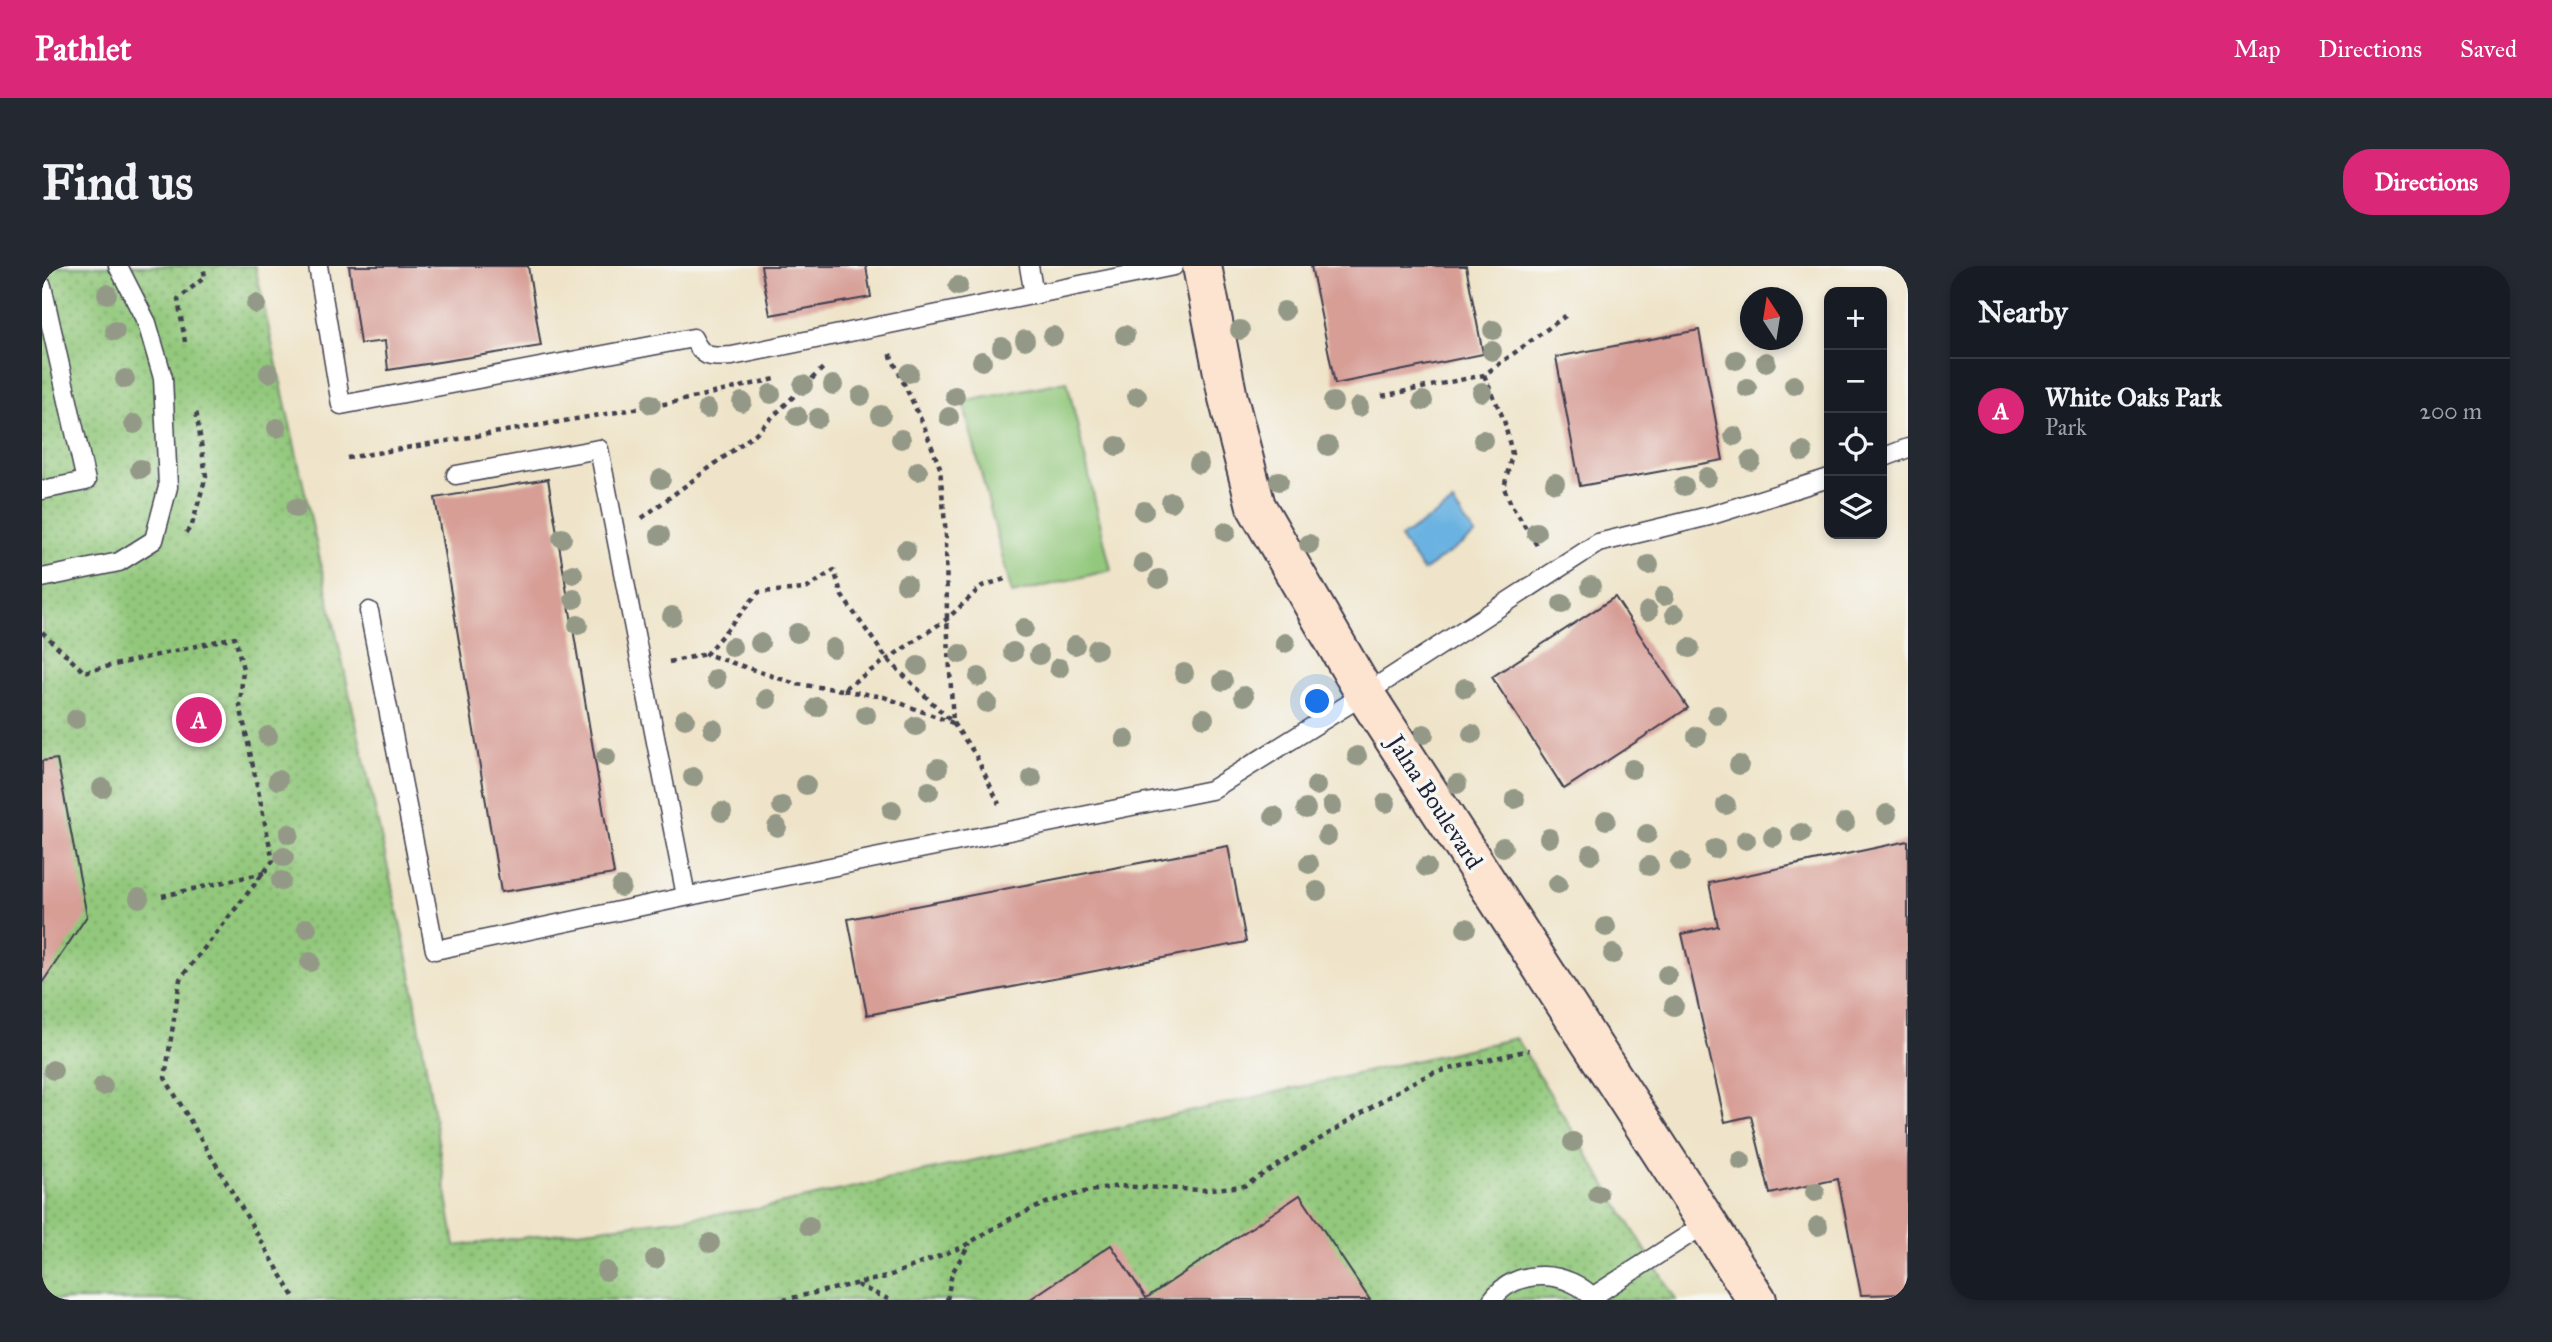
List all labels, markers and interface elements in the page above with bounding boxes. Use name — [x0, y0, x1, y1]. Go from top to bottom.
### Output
text: Pathlet — [35, 29, 132, 69]
text: Map — [2234, 34, 2281, 64]
text: Directions — [2319, 34, 2422, 64]
text: Saved — [2460, 34, 2517, 64]
button: Directions — [2343, 149, 2510, 215]
text: Find us — [42, 153, 193, 212]
north arrow — [1740, 287, 1803, 350]
map controls — [1824, 287, 1887, 539]
button: + — [1824, 287, 1887, 350]
text: Nearby — [1978, 294, 2068, 330]
button: − — [1824, 350, 1887, 413]
text: White Oaks Park — [2045, 381, 2222, 413]
text: A — [1993, 397, 2009, 425]
text: 200 m — [2420, 397, 2482, 425]
button: locate — [1824, 413, 1887, 476]
text: Park — [2045, 413, 2087, 441]
button: layers — [1824, 476, 1887, 539]
your location — [1300, 684, 1334, 718]
pin: A — [176, 694, 222, 746]
street label: Jalna Boulevard — [1379, 727, 1489, 875]

